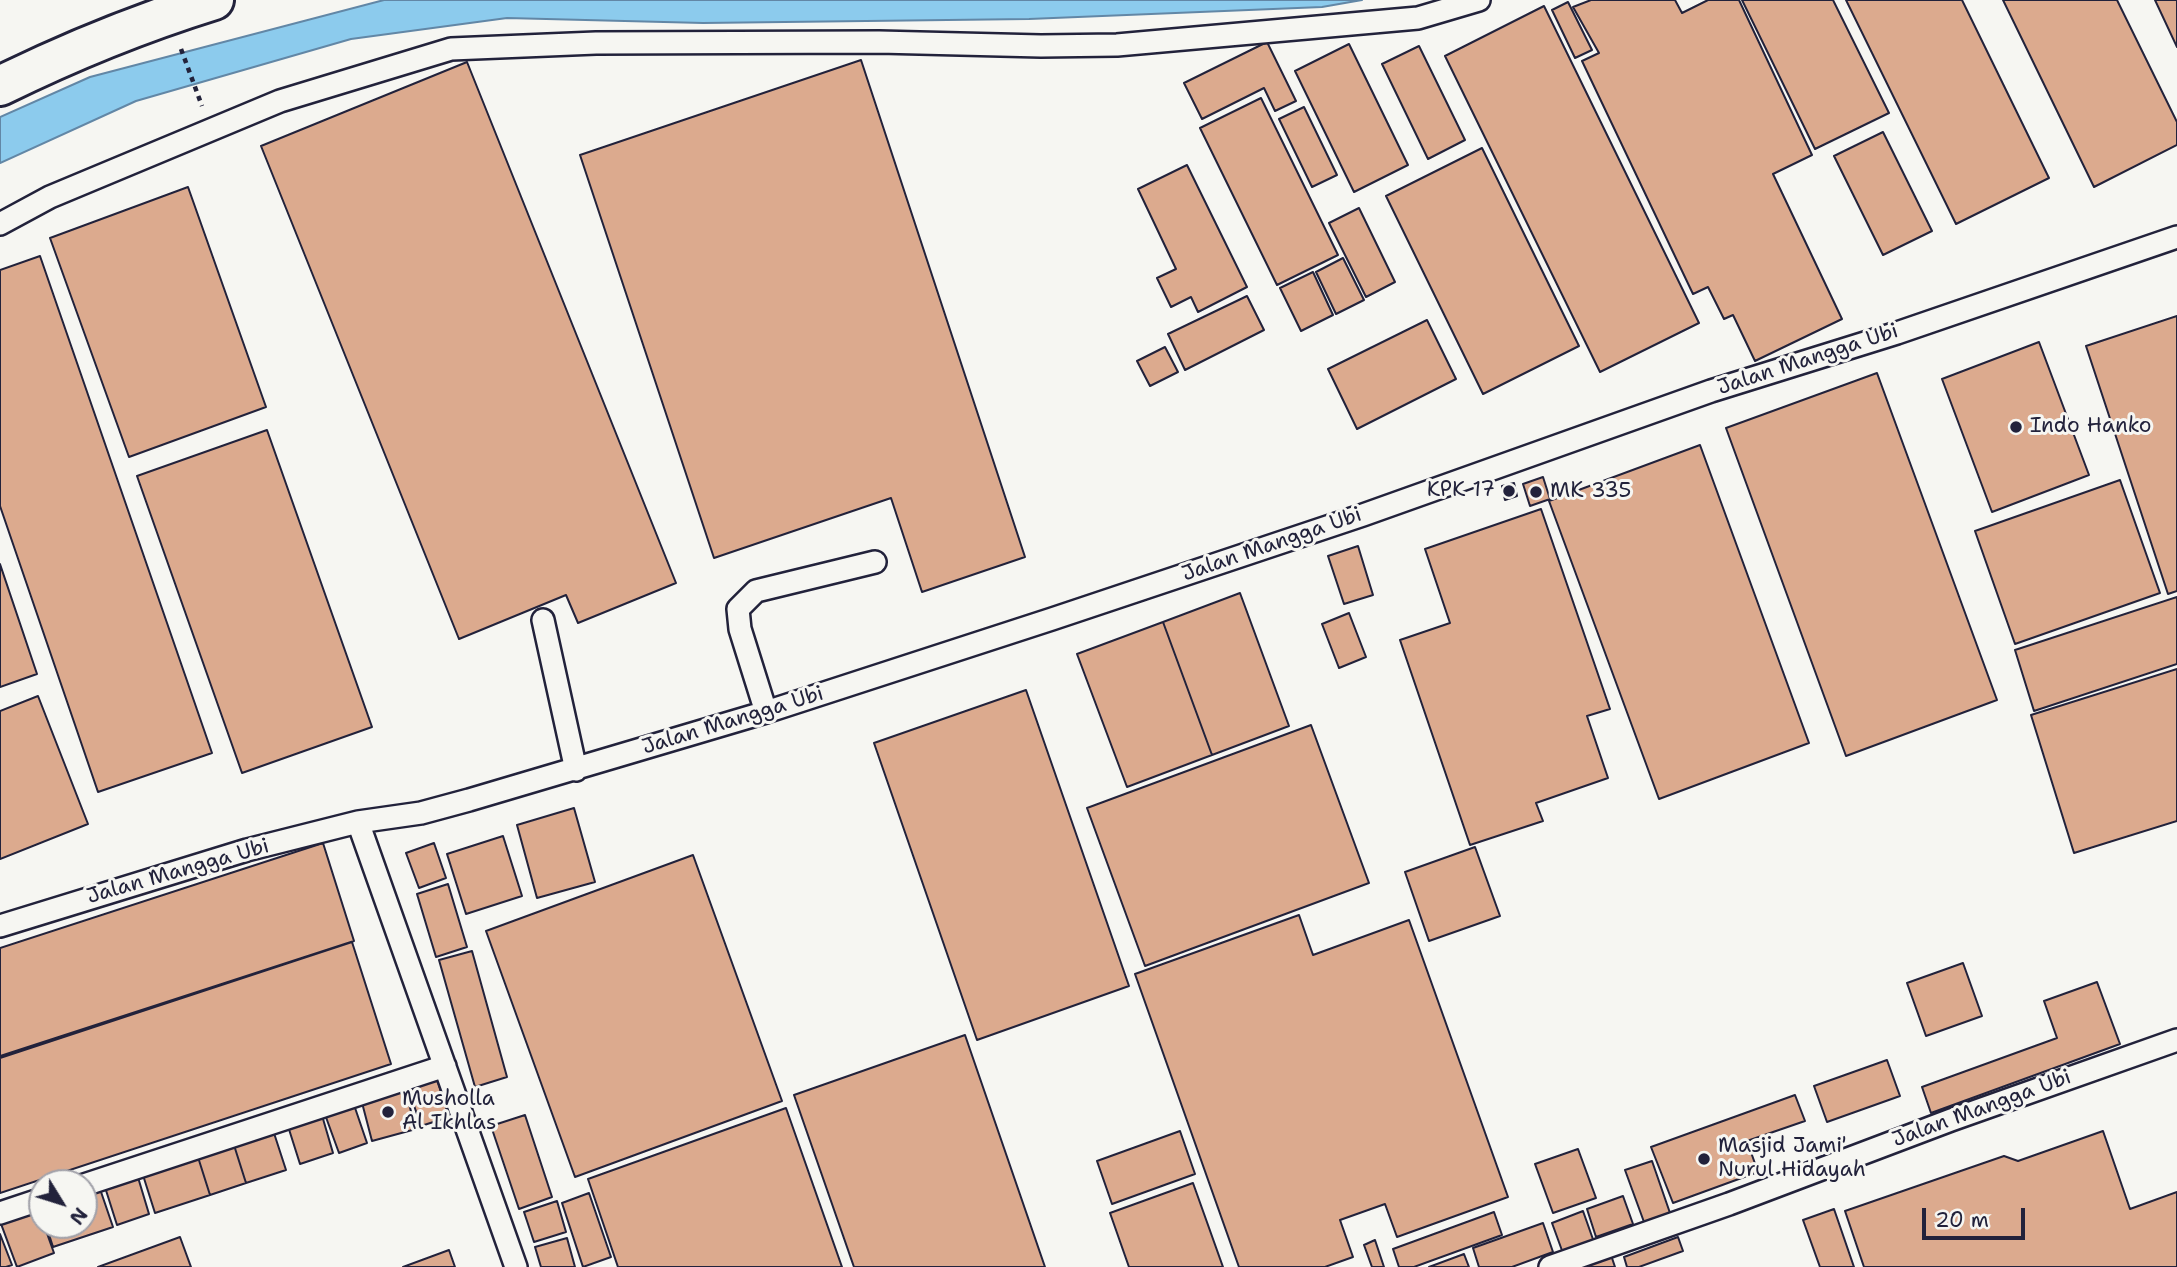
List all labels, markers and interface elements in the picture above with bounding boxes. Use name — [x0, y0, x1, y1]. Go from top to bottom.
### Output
street label: Jalan Mangga Ubi — [1714, 319, 1902, 401]
place label: Indo Hanko — [2030, 414, 2151, 440]
marker: Indo Hanko — [2008, 419, 2024, 435]
place label: KPK 17 — [1427, 478, 1495, 504]
place label: MK 335 — [1550, 479, 1631, 505]
marker: KPK 17 — [1501, 483, 1517, 499]
marker: MK 335 — [1528, 484, 1544, 500]
street label: Jalan Mangga Ubi — [1179, 502, 1365, 588]
street label: Jalan Mangga Ubi — [639, 681, 827, 761]
street label: Jalan Mangga Ubi — [84, 834, 272, 910]
street label: Jalan Mangga Ubi — [1889, 1065, 2075, 1153]
place label: Musholla Al Ikhlas — [402, 1087, 496, 1137]
marker: Musholla Al Ikhlas — [380, 1104, 396, 1120]
place label: Masjid Jami' Nurul Hidayah — [1718, 1134, 1866, 1184]
marker: Masjid Jami' Nurul Hidayah — [1696, 1151, 1712, 1167]
north arrow — [28, 1169, 98, 1239]
scale bar — [1925, 1194, 2028, 1238]
text: N — [64, 1202, 93, 1230]
text: 20 m — [1935, 1206, 1989, 1234]

